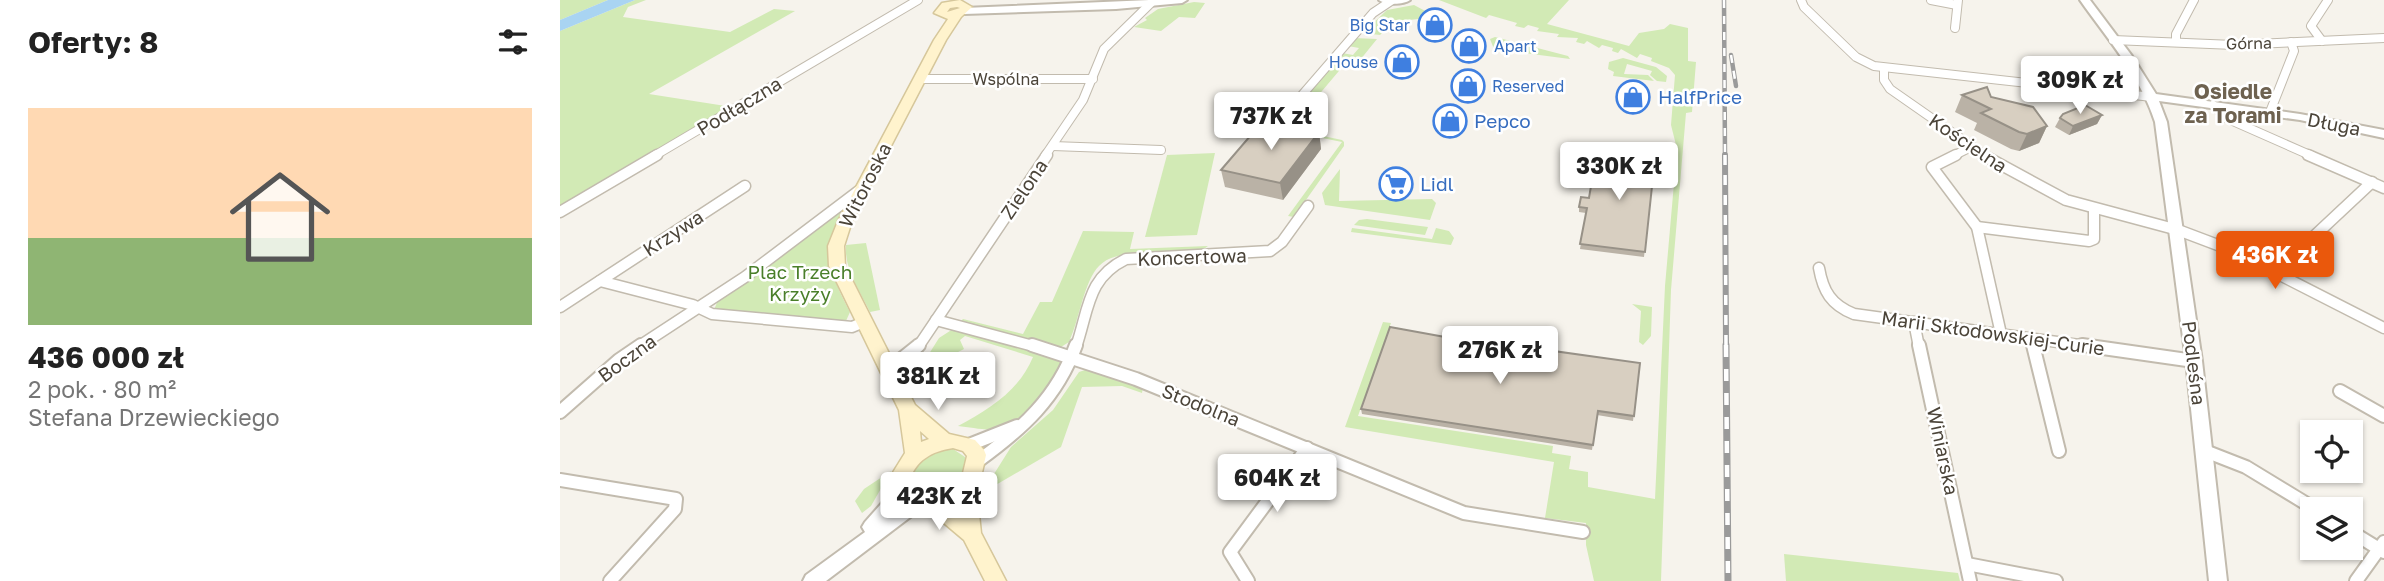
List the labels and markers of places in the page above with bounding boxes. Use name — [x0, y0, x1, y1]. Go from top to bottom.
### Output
shop icon: Big Star — [1416, 6, 1454, 44]
place label: Big Star — [1350, 15, 1410, 35]
shop icon: Apart — [1450, 27, 1488, 65]
place label: Apart — [1494, 36, 1537, 56]
shop icon: House — [1383, 43, 1421, 81]
place label: House — [1329, 52, 1378, 72]
pin: 309K zł — [2015, 57, 2145, 116]
shop icon: Reserved — [1449, 67, 1487, 105]
place label: Reserved — [1492, 76, 1564, 96]
shop icon: HalfPrice — [1614, 78, 1652, 116]
place label: HalfPrice — [1658, 85, 1742, 108]
pin: 737K zł — [1206, 92, 1336, 152]
shop icon: Pepco — [1431, 102, 1469, 140]
place label: Pepco — [1474, 109, 1531, 132]
pin: 330K zł — [1554, 142, 1684, 202]
supermarket icon: Lidl — [1377, 165, 1415, 203]
place label: Lidl — [1420, 172, 1454, 195]
pin: 436K zł — [2210, 232, 2340, 291]
pin: 276K zł — [1435, 326, 1565, 386]
pin: 381K zł — [873, 352, 1003, 412]
pin: 604K zł — [1212, 454, 1342, 514]
pin: 423K zł — [874, 472, 1004, 532]

